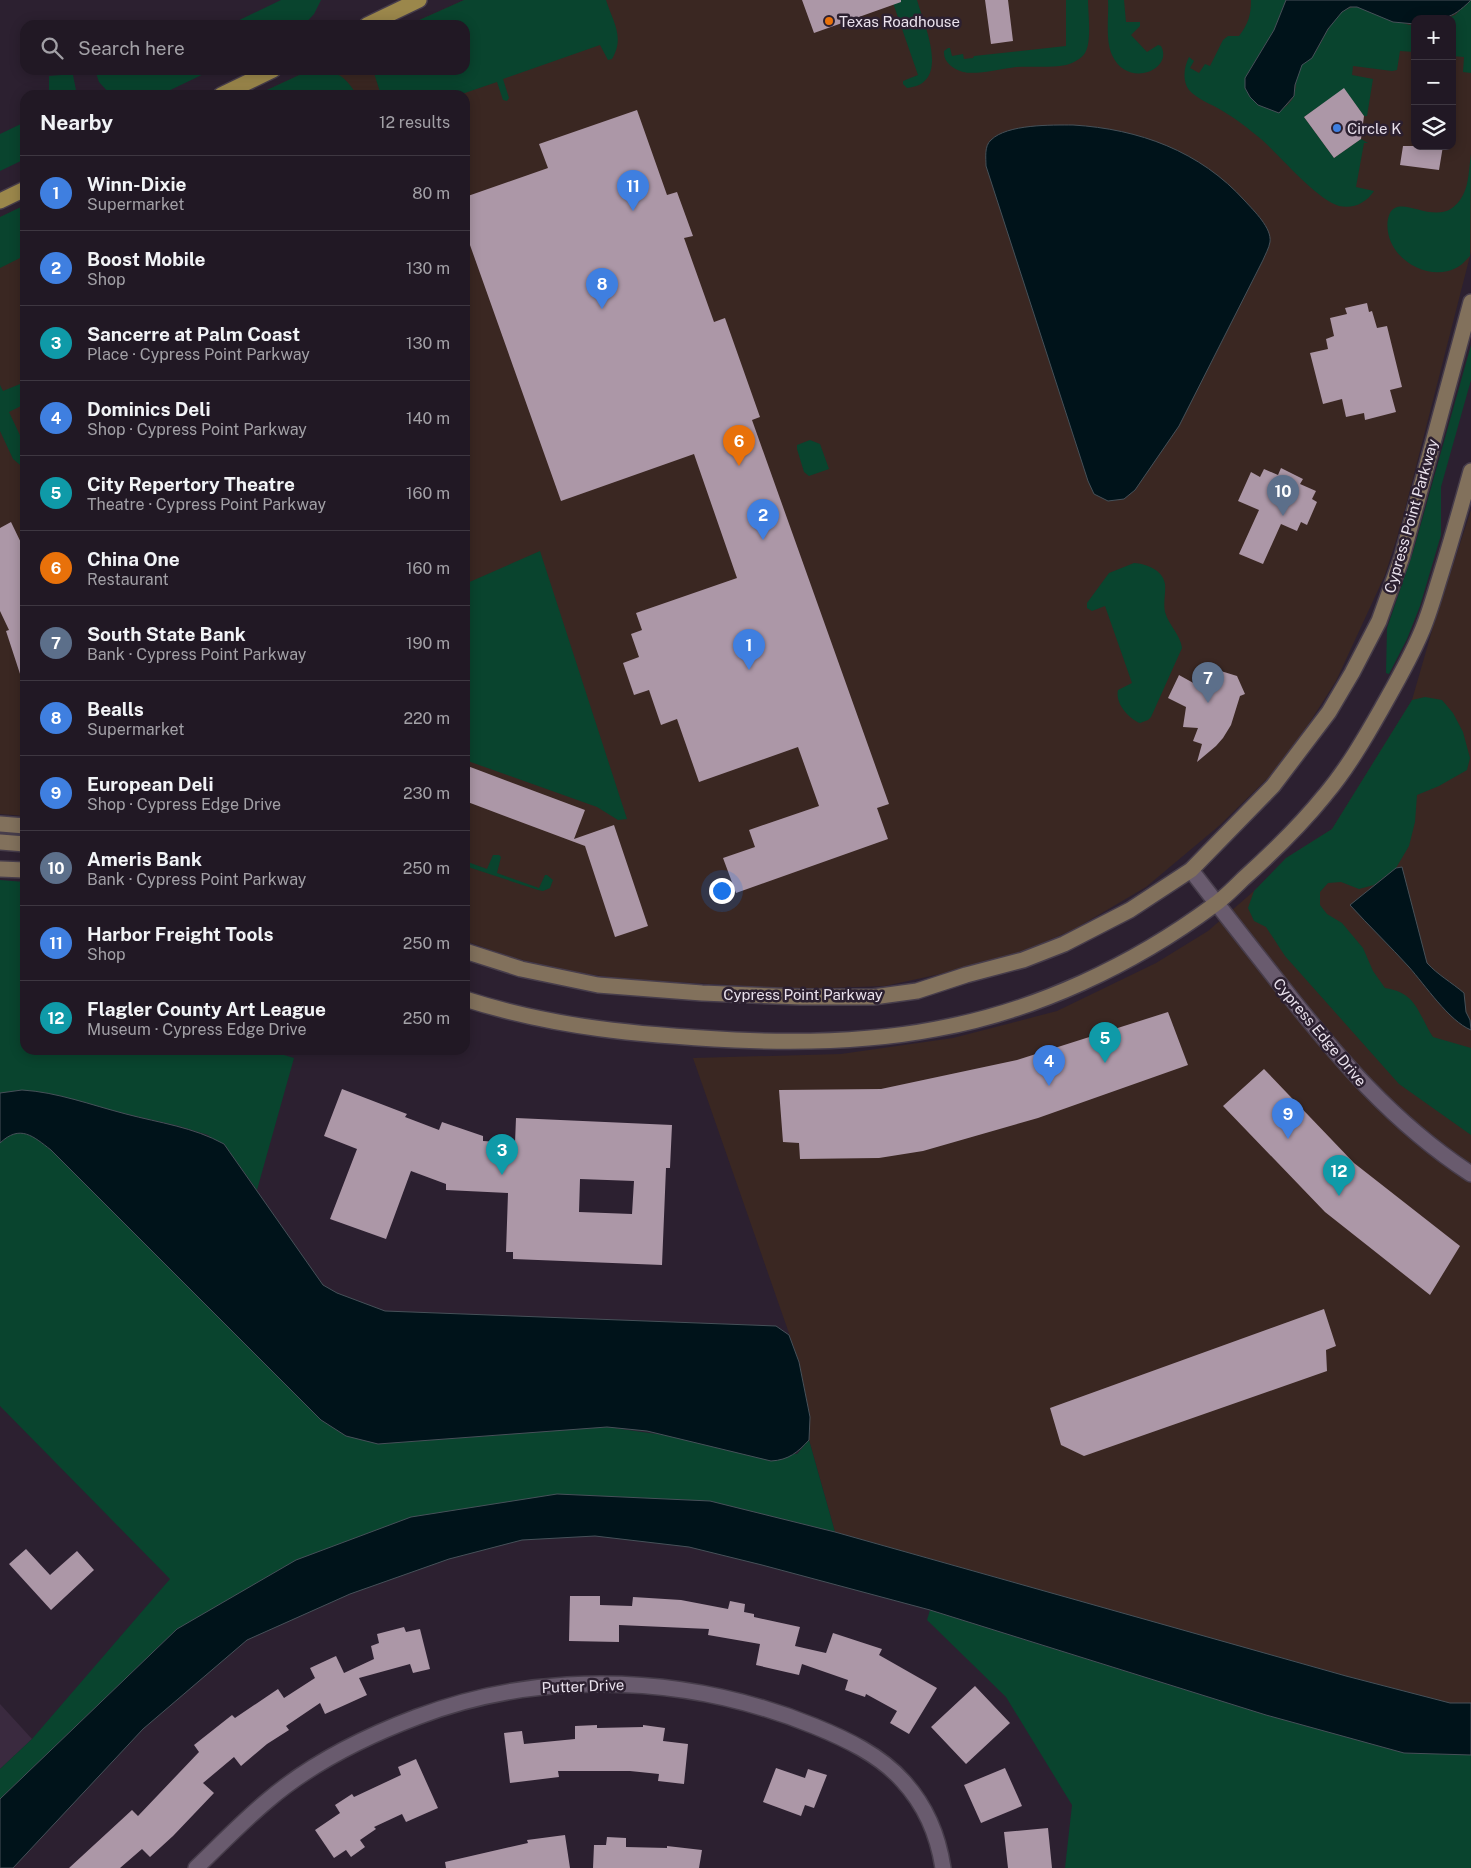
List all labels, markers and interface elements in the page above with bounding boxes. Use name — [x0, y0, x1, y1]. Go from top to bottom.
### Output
place label: Texas Roadhouse — [839, 13, 960, 30]
marker: Texas Roadhouse — [823, 15, 835, 27]
map controls — [1411, 15, 1456, 150]
button: + — [1411, 15, 1456, 60]
search box — [20, 20, 470, 75]
icon: search — [38, 34, 66, 62]
text: Search here — [78, 37, 185, 59]
button: − — [1411, 60, 1456, 105]
button: layers — [1411, 105, 1456, 150]
text: Nearby — [40, 110, 113, 135]
text: 12 results — [379, 113, 450, 132]
place label: Circle K — [1347, 120, 1401, 137]
marker: Circle K — [1331, 122, 1343, 134]
pin: 11 — [617, 170, 649, 211]
text: Winn-Dixie — [87, 173, 187, 195]
text: 1 — [53, 184, 59, 203]
text: 80 m — [412, 184, 450, 203]
text: Supermarket — [87, 195, 184, 214]
text: Boost Mobile — [87, 248, 206, 270]
text: 2 — [51, 259, 61, 278]
text: 130 m — [406, 259, 450, 278]
pin: 8 — [586, 268, 618, 309]
text: Shop — [87, 270, 126, 289]
text: Sancerre at Palm Coast — [87, 323, 300, 345]
text: 3 — [51, 334, 61, 353]
text: 130 m — [406, 334, 450, 353]
text: Place · Cypress Point Parkway — [87, 345, 310, 364]
text: Dominics Deli — [87, 398, 211, 420]
text: 4 — [51, 409, 61, 428]
text: 140 m — [406, 409, 450, 428]
text: Shop · Cypress Point Parkway — [87, 420, 307, 439]
pin: 6 — [723, 425, 755, 466]
street label: Cypress Point Parkway — [1381, 437, 1441, 595]
text: City Repertory Theatre — [87, 473, 295, 495]
pin: 10 — [1267, 475, 1299, 516]
text: 5 — [51, 484, 61, 503]
text: 160 m — [406, 484, 450, 503]
text: Theatre · Cypress Point Parkway — [87, 495, 326, 514]
pin: 2 — [747, 499, 779, 540]
text: China One — [87, 548, 180, 570]
text: 6 — [51, 559, 61, 578]
text: 160 m — [406, 559, 450, 578]
text: Restaurant — [87, 570, 169, 589]
text: South State Bank — [87, 623, 246, 645]
pin: 1 — [733, 629, 765, 670]
text: 7 — [51, 634, 61, 653]
text: 190 m — [406, 634, 450, 653]
text: Bank · Cypress Point Parkway — [87, 645, 306, 664]
pin: 7 — [1192, 662, 1224, 703]
text: Bealls — [87, 698, 144, 720]
text: 8 — [51, 709, 61, 728]
text: 220 m — [403, 709, 450, 728]
text: Supermarket — [87, 720, 184, 739]
text: European Deli — [87, 773, 214, 795]
text: 9 — [51, 784, 61, 803]
text: 230 m — [403, 784, 450, 803]
text: Shop · Cypress Edge Drive — [87, 795, 281, 814]
text: Ameris Bank — [87, 848, 202, 870]
text: 10 — [47, 859, 65, 878]
text: 250 m — [403, 859, 450, 878]
text: Bank · Cypress Point Parkway — [87, 870, 306, 889]
your location — [709, 878, 735, 904]
text: Harbor Freight Tools — [87, 923, 273, 945]
text: 11 — [49, 934, 63, 953]
text: 250 m — [403, 934, 450, 953]
text: Shop — [87, 945, 126, 964]
street label: Cypress Edge Drive — [1270, 975, 1370, 1089]
street label: Cypress Point Parkway — [723, 986, 883, 1003]
text: Flagler County Art League — [87, 998, 326, 1020]
text: 12 — [47, 1009, 65, 1028]
text: 250 m — [403, 1009, 450, 1028]
text: Museum · Cypress Edge Drive — [87, 1020, 307, 1039]
pin: 5 — [1089, 1022, 1121, 1063]
pin: 4 — [1033, 1045, 1065, 1086]
pin: 9 — [1272, 1098, 1304, 1139]
pin: 3 — [486, 1134, 518, 1175]
pin: 12 — [1323, 1155, 1355, 1196]
street label: Putter Drive — [541, 1676, 625, 1696]

